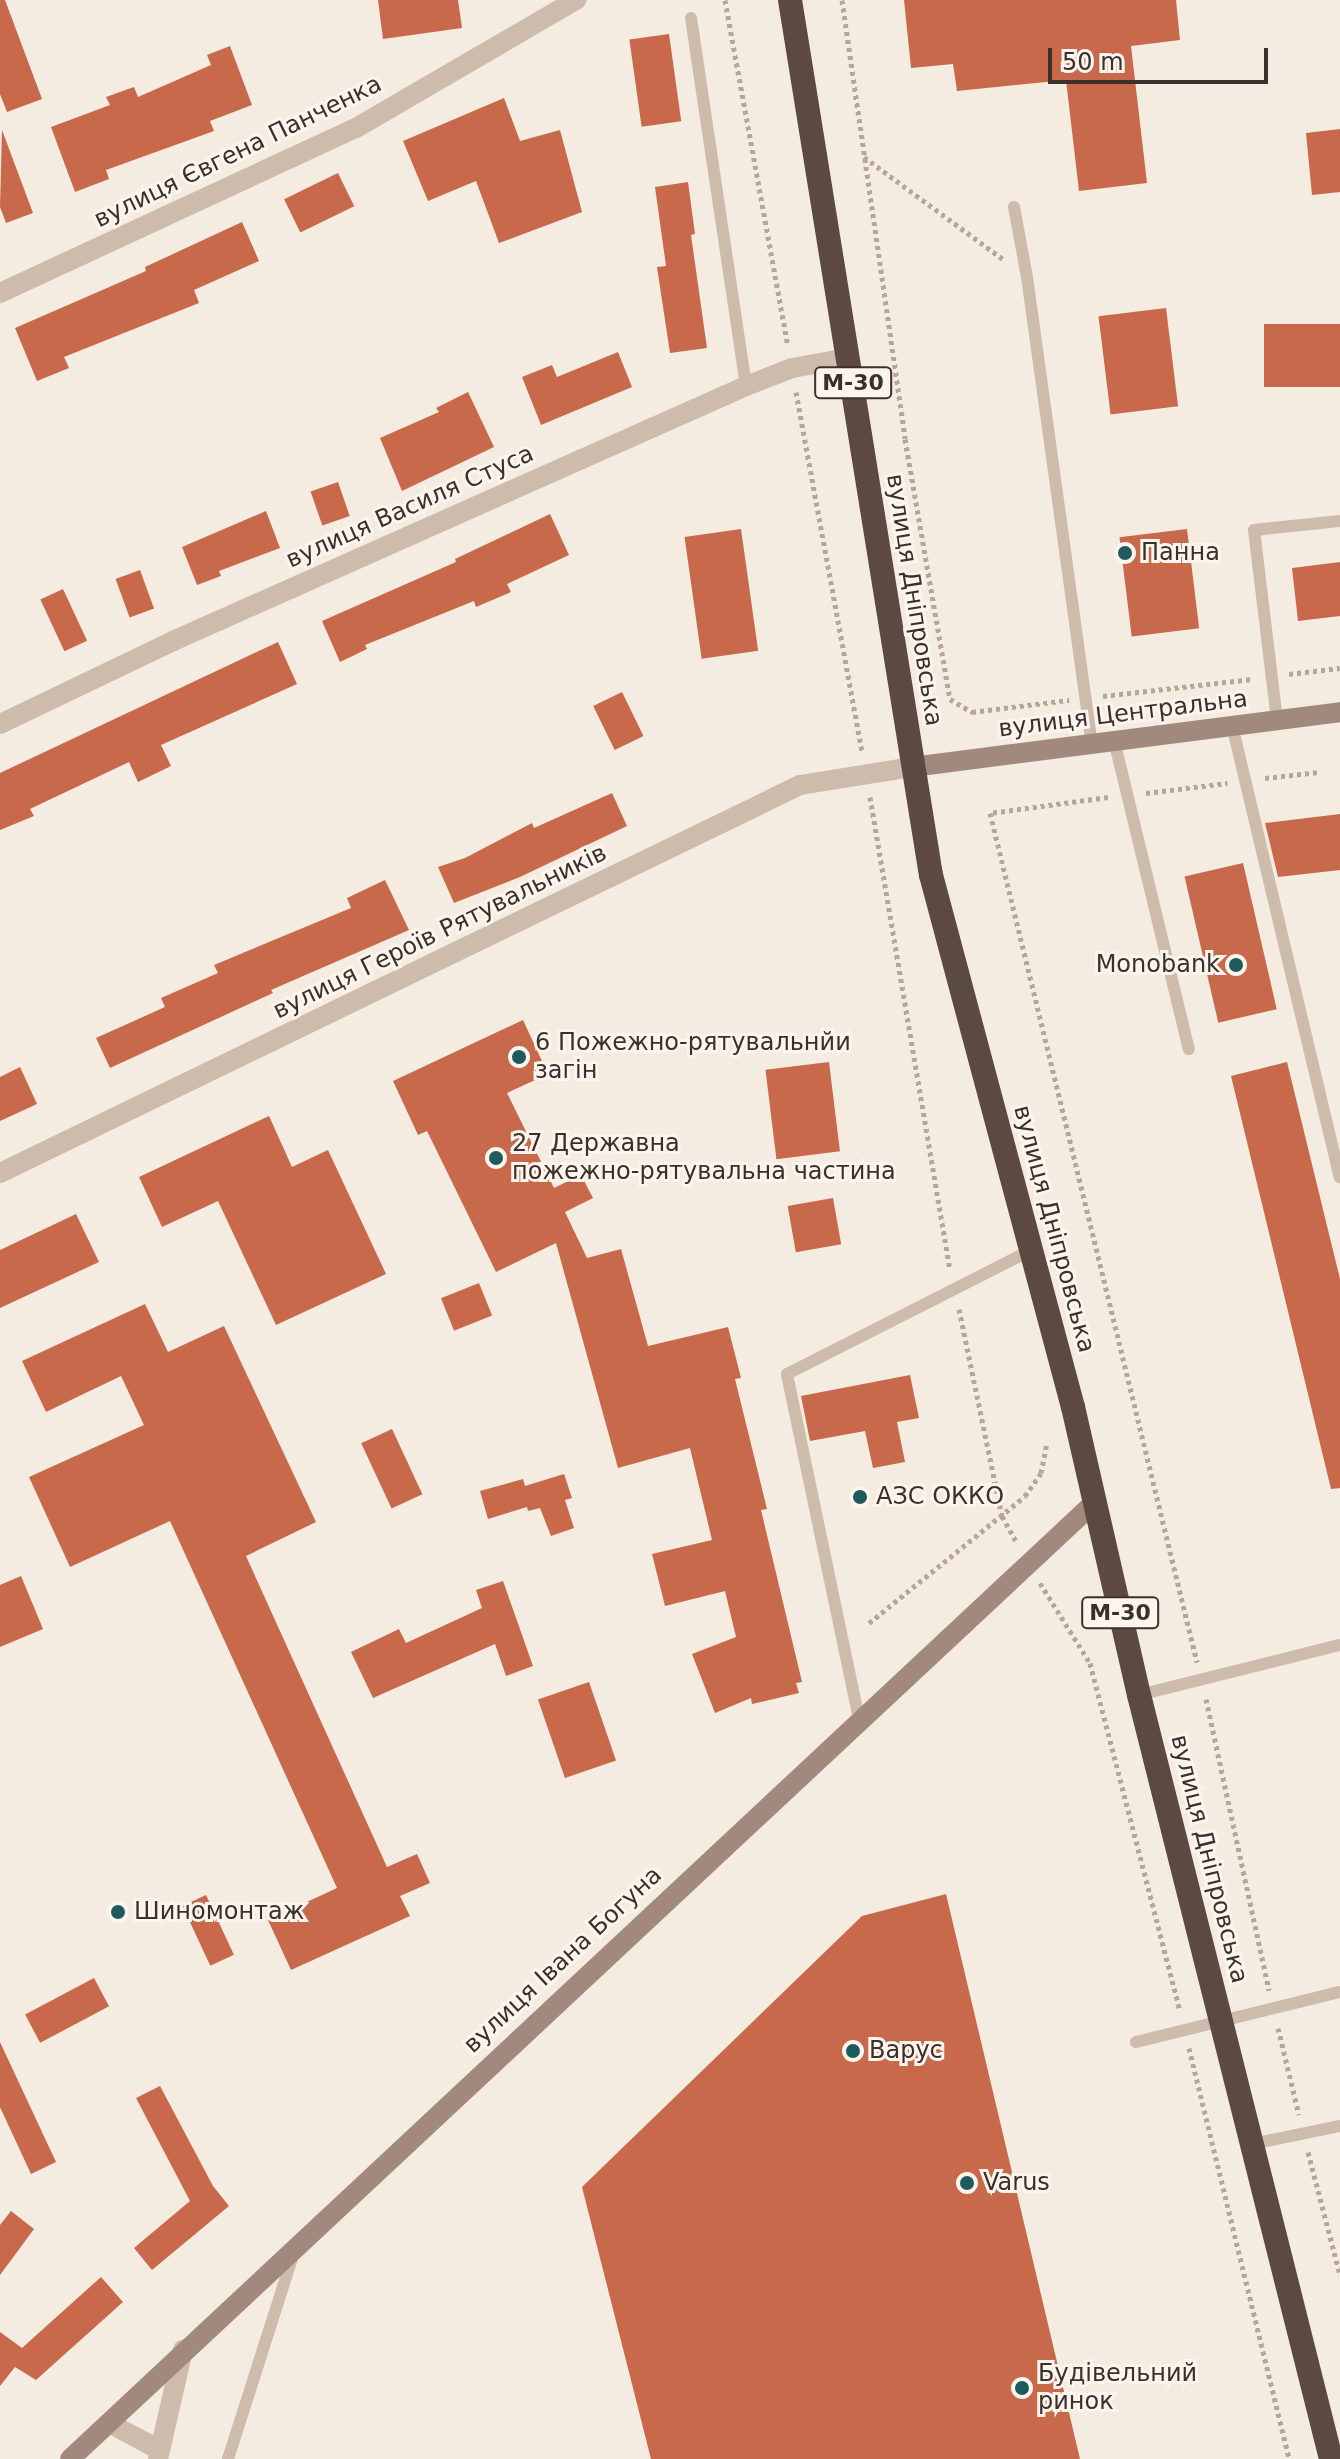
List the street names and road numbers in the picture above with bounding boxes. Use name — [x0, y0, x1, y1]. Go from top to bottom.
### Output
street label: вулиця Євгена Панченка — [90, 70, 386, 234]
road number: М-30 — [813, 365, 893, 401]
street label: вулиця Василя Стуса — [282, 439, 538, 575]
street label: вулиця Дніпровська — [880, 472, 948, 728]
street label: вулиця Центральна — [997, 684, 1249, 744]
street label: вулиця Героїв Рятувальників — [269, 839, 611, 1025]
street label: вулиця Дніпровська — [1007, 1102, 1101, 1356]
road number: М-30 — [1080, 1595, 1160, 1631]
street label: вулиця Дніпровська — [1164, 1732, 1254, 1986]
street label: вулиця Івана Богуна — [458, 1861, 668, 2059]

